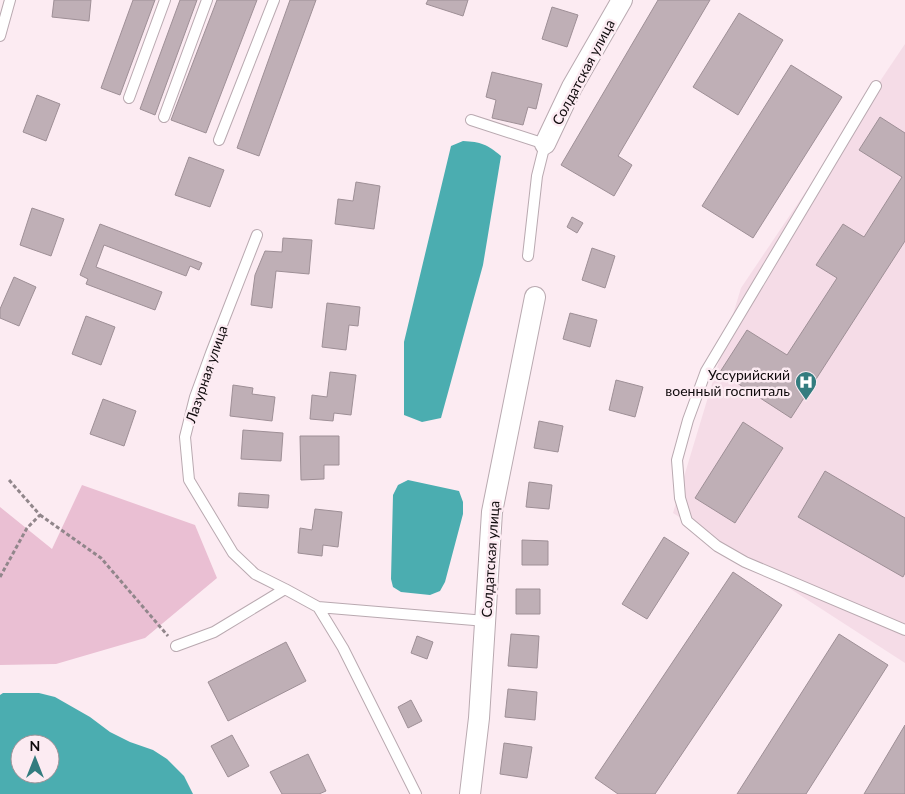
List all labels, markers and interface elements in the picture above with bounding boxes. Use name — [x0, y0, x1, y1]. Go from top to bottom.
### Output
street label: Солдатская улица — [548, 16, 618, 128]
street label: Лазурная улица — [181, 323, 231, 426]
place label: Уссурийский военный госпиталь — [665, 366, 790, 399]
hospital icon: Уссурийский военный госпиталь — [794, 370, 818, 401]
street label: Солдатская улица — [477, 500, 503, 618]
north arrow — [10, 734, 60, 784]
text: N — [30, 737, 40, 754]

